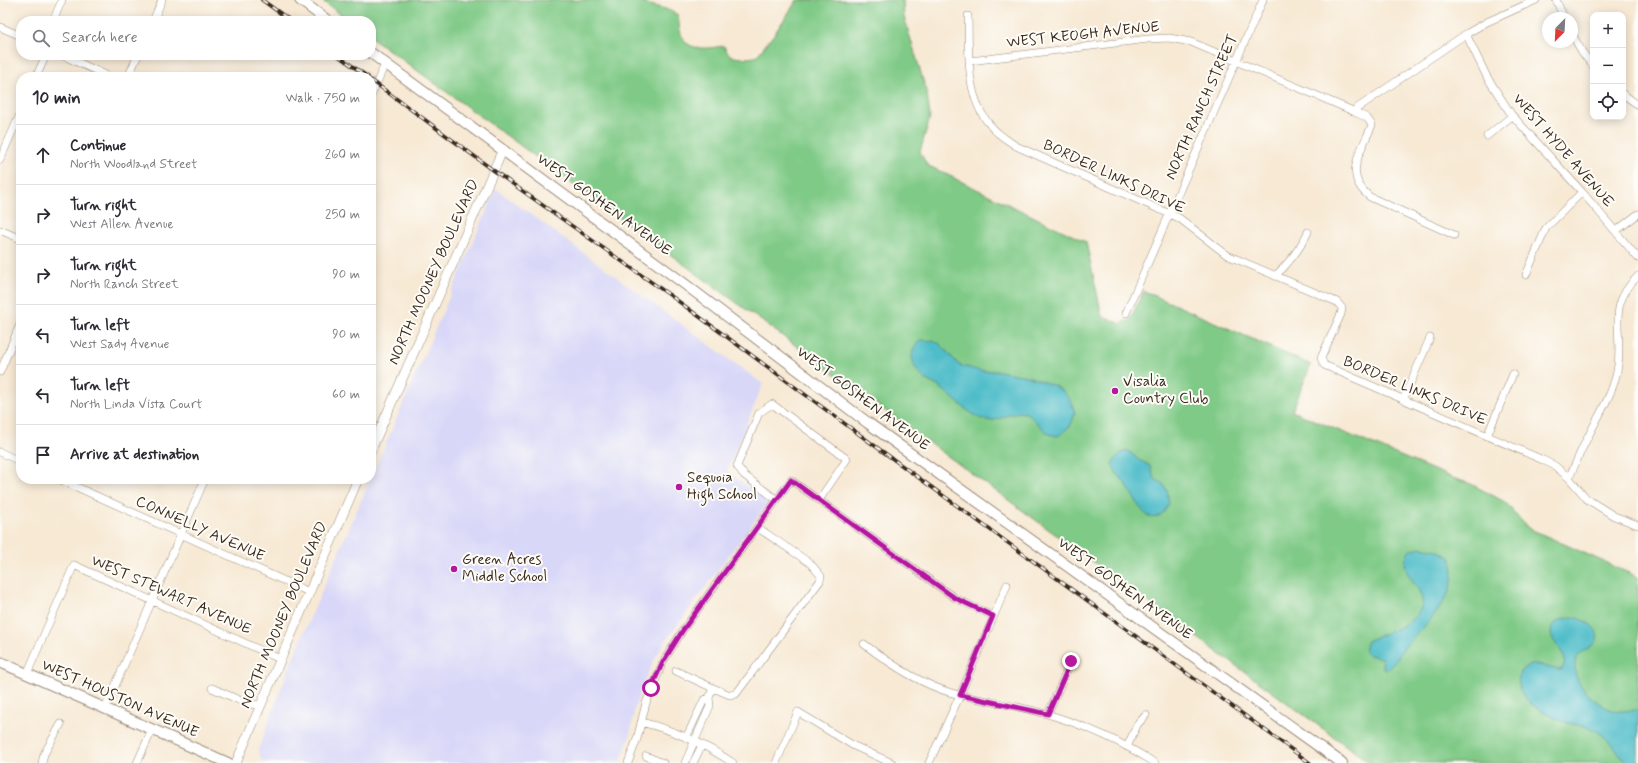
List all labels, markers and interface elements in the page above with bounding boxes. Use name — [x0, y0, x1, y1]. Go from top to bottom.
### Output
north arrow — [1542, 12, 1578, 48]
map controls — [1590, 12, 1626, 120]
button: + — [1590, 12, 1626, 48]
search box — [16, 16, 376, 60]
street label: WEST KEOGH AVENUE — [1006, 17, 1161, 53]
icon: search — [30, 27, 52, 49]
text: Search here — [62, 28, 138, 48]
street label: NORTH RANCH STREET — [1161, 31, 1243, 183]
button: − — [1590, 48, 1626, 84]
button: locate — [1590, 84, 1626, 120]
text: 10 min — [32, 87, 81, 109]
text: Walk · 750 m — [285, 90, 360, 107]
street label: WEST HYDE AVENUE — [1508, 90, 1618, 212]
street label: BORDER LINKS DRIVE — [1040, 135, 1189, 219]
text: Continue — [70, 136, 126, 156]
icon: ahead — [32, 144, 54, 166]
text: 260 m — [325, 146, 360, 163]
street label: WEST GOSHEN AVENUE — [532, 149, 676, 261]
text: North Woodland Street — [70, 156, 197, 173]
street label: NORTH MOONEY BOULEVARD — [384, 176, 484, 368]
text: Turn right — [70, 196, 137, 216]
icon: right — [32, 204, 54, 226]
text: 250 m — [325, 206, 360, 223]
text: West Allen Avenue — [70, 216, 174, 233]
text: Turn right — [70, 256, 137, 276]
icon: right — [32, 264, 54, 286]
text: 90 m — [332, 266, 360, 283]
text: North Ranch Street — [70, 276, 179, 293]
text: Turn left — [70, 316, 130, 336]
icon: left — [32, 324, 54, 346]
text: 90 m — [332, 326, 360, 343]
text: West Sady Avenue — [70, 336, 169, 353]
street label: WEST GOSHEN AVENUE — [792, 342, 934, 456]
street label: BORDER LINKS DRIVE — [1340, 352, 1490, 431]
place label: Visalia Country Club — [1123, 372, 1209, 409]
text: Turn left — [70, 376, 130, 396]
icon: left — [32, 384, 54, 406]
text: 60 m — [332, 386, 360, 403]
marker: Visalia Country Club — [1110, 386, 1120, 396]
text: North Linda Vista Court — [70, 396, 203, 413]
icon: arrive — [32, 444, 54, 466]
text: Arrive at destination — [70, 445, 199, 465]
place label: Sequoia High School — [687, 468, 757, 506]
marker: Sequoia High School — [674, 482, 684, 492]
street label: CONNELLY AVENUE — [132, 492, 268, 567]
street label: NORTH MOONEY BOULEVARD — [235, 518, 333, 712]
street label: WEST GOSHEN AVENUE — [1053, 533, 1197, 645]
place label: Green Acres Middle School — [462, 550, 547, 587]
street label: WEST STEWART AVENUE — [88, 551, 255, 640]
marker: Green Acres Middle School — [449, 564, 459, 574]
route end — [1062, 652, 1080, 670]
street label: WEST HOUSTON AVENUE — [38, 655, 202, 743]
route start — [642, 679, 660, 697]

